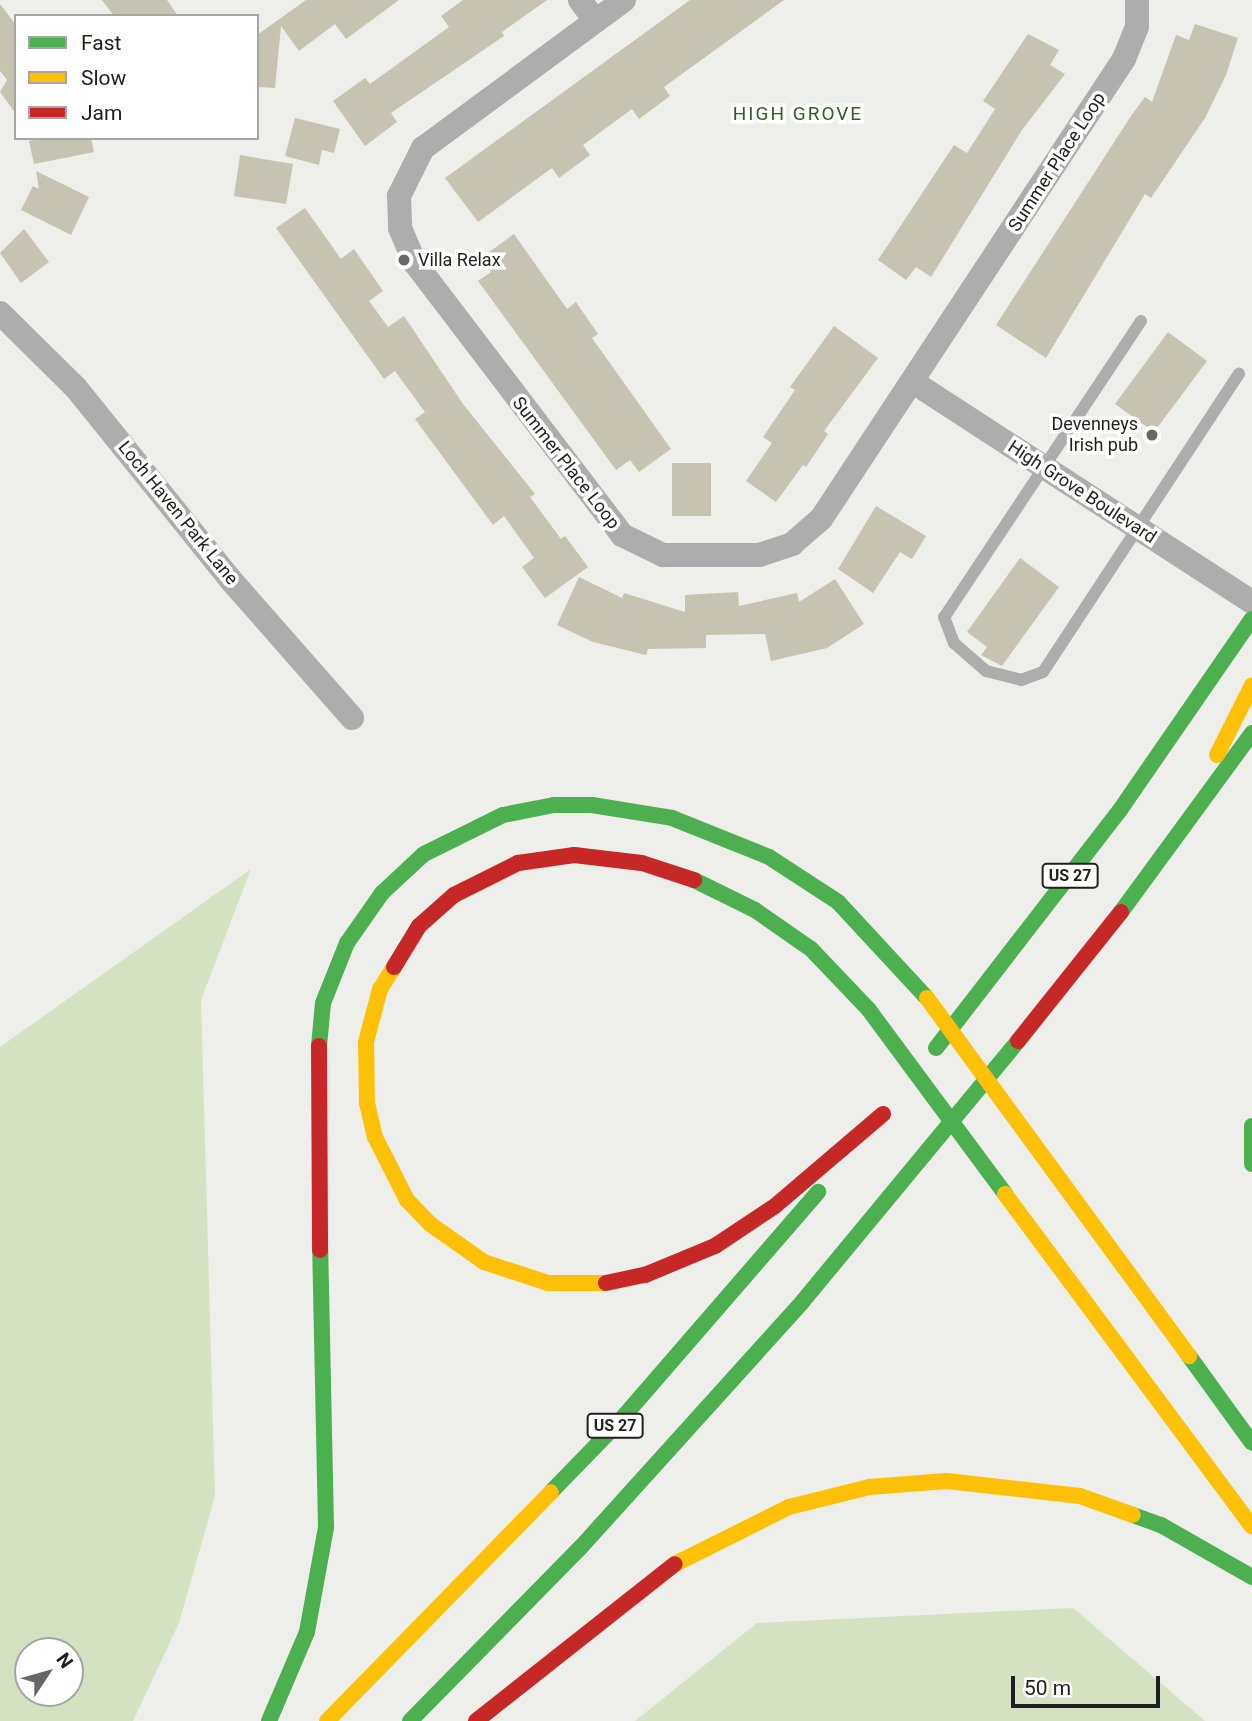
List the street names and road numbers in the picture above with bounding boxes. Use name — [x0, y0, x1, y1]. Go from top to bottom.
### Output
street label: Summer Place Loop — [1004, 88, 1110, 236]
street label: Summer Place Loop — [508, 393, 624, 533]
street label: High Grove Boulevard — [1004, 436, 1160, 548]
street label: Loch Haven Park Lane — [113, 437, 243, 589]
road number: US 27 — [1040, 863, 1100, 888]
road number: US 27 — [585, 1414, 645, 1438]

